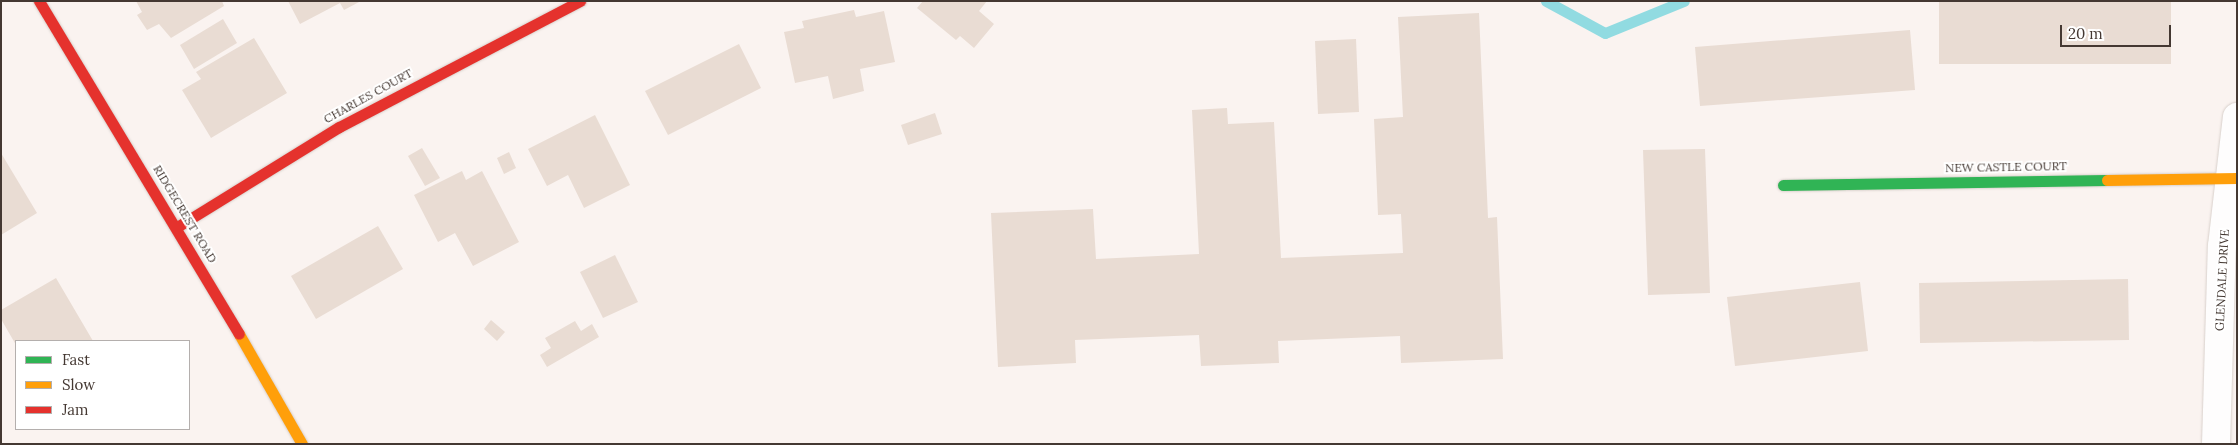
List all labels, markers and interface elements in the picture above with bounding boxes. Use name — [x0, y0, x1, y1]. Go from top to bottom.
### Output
scale bar — [2063, 15, 2174, 47]
text: 20 m — [2068, 24, 2103, 43]
street label: CHARLES COURT — [321, 66, 415, 126]
street label: NEW CASTLE COURT — [1945, 159, 2067, 175]
street label: RIDGECREST ROAD — [150, 163, 220, 265]
street label: GLENDALE DRIVE — [2212, 229, 2232, 331]
legend — [15, 340, 190, 430]
text: Fast — [62, 350, 90, 369]
text: Slow — [62, 375, 95, 394]
text: Jam — [62, 400, 89, 419]

